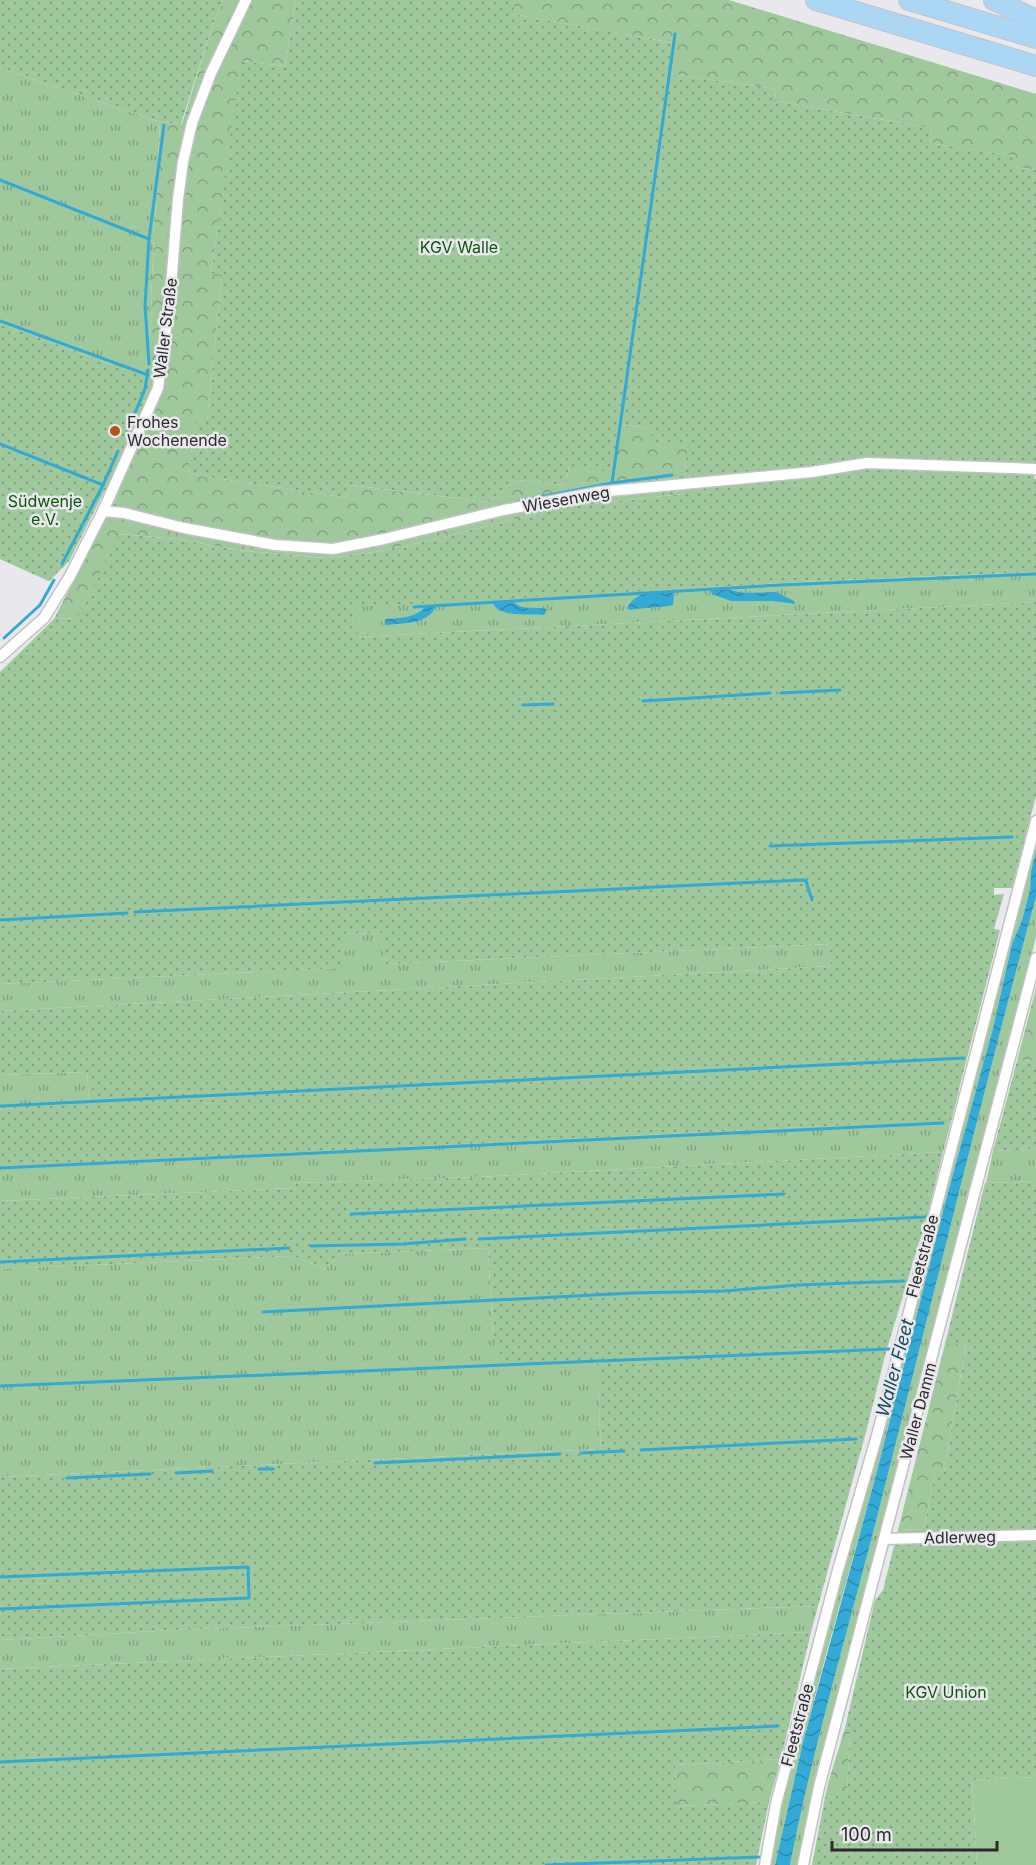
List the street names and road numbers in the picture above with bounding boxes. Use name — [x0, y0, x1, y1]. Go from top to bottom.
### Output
street label: Waller Straße — [149, 277, 181, 379]
street label: Wiesenweg — [521, 481, 611, 517]
street label: Fleetstraße — [901, 1212, 943, 1300]
street label: Waller Damm — [895, 1360, 941, 1462]
street label: Adlerweg — [924, 1526, 996, 1548]
street label: Fleetstraße — [776, 1681, 818, 1769]

